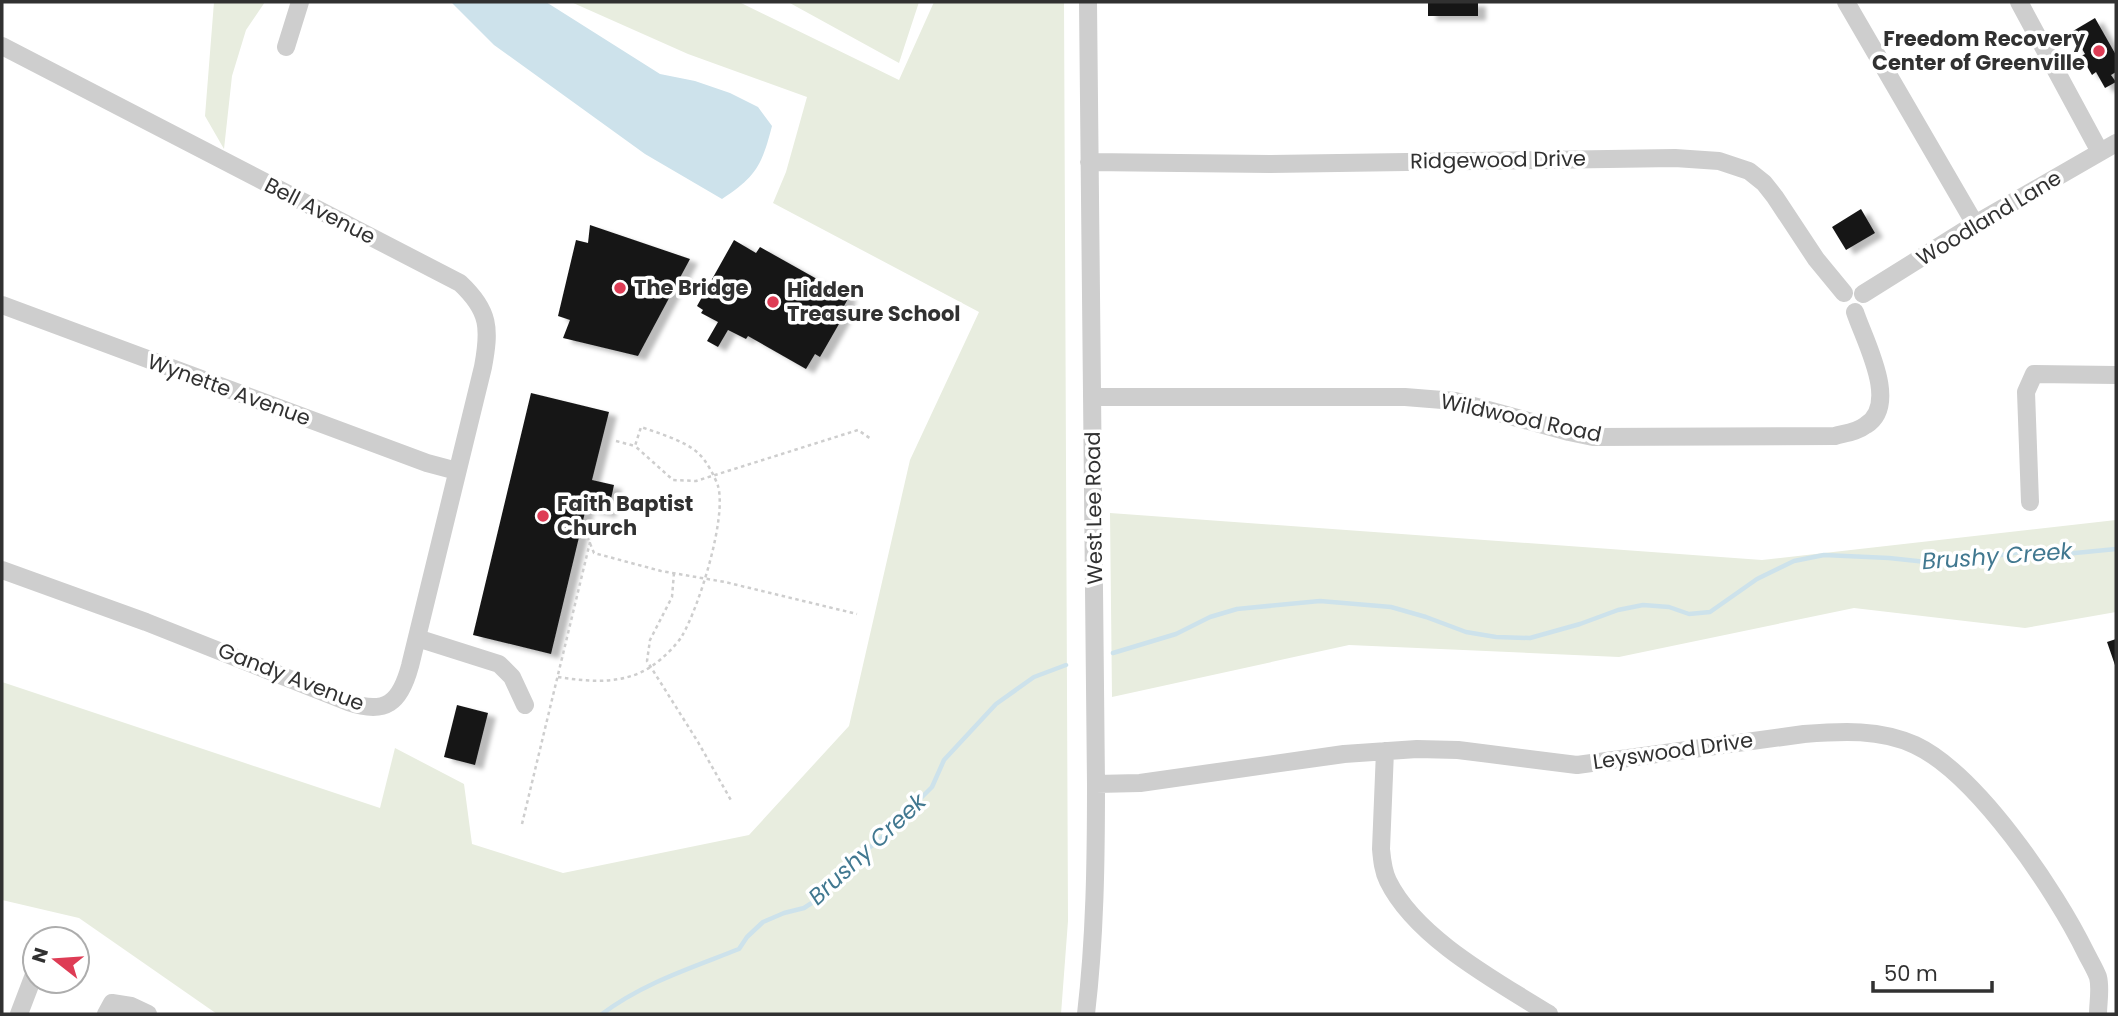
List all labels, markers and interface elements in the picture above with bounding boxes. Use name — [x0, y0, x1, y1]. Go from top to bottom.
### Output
place label: Freedom Recovery Center of Greenville — [1872, 24, 2086, 77]
marker: Freedom Recovery Center of Greenville — [2091, 43, 2107, 59]
street label: Ridgewood Drive — [1410, 143, 1586, 176]
street label: Woodland Lane — [1911, 163, 2066, 272]
street label: Bell Avenue — [260, 170, 381, 251]
place label: The Bridge — [634, 273, 748, 302]
place label: Hidden Treasure School — [787, 275, 961, 328]
marker: The Bridge — [612, 280, 628, 296]
marker: Hidden Treasure School — [765, 294, 781, 310]
street label: Wynette Avenue — [144, 347, 315, 432]
street label: Wildwood Road — [1438, 386, 1604, 449]
street label: West Lee Road — [1078, 431, 1109, 585]
place label: Faith Baptist Church — [557, 489, 693, 542]
marker: Faith Baptist Church — [535, 508, 551, 524]
water label: Brushy Creek — [1921, 535, 2074, 577]
street label: Gandy Avenue — [214, 635, 368, 718]
street label: Leyswood Drive — [1591, 725, 1755, 776]
water label: Brushy Creek — [801, 785, 934, 912]
north arrow — [21, 925, 91, 995]
text: N — [25, 944, 55, 966]
scale bar — [1873, 950, 1992, 994]
text: 50 m — [1884, 959, 1938, 988]

